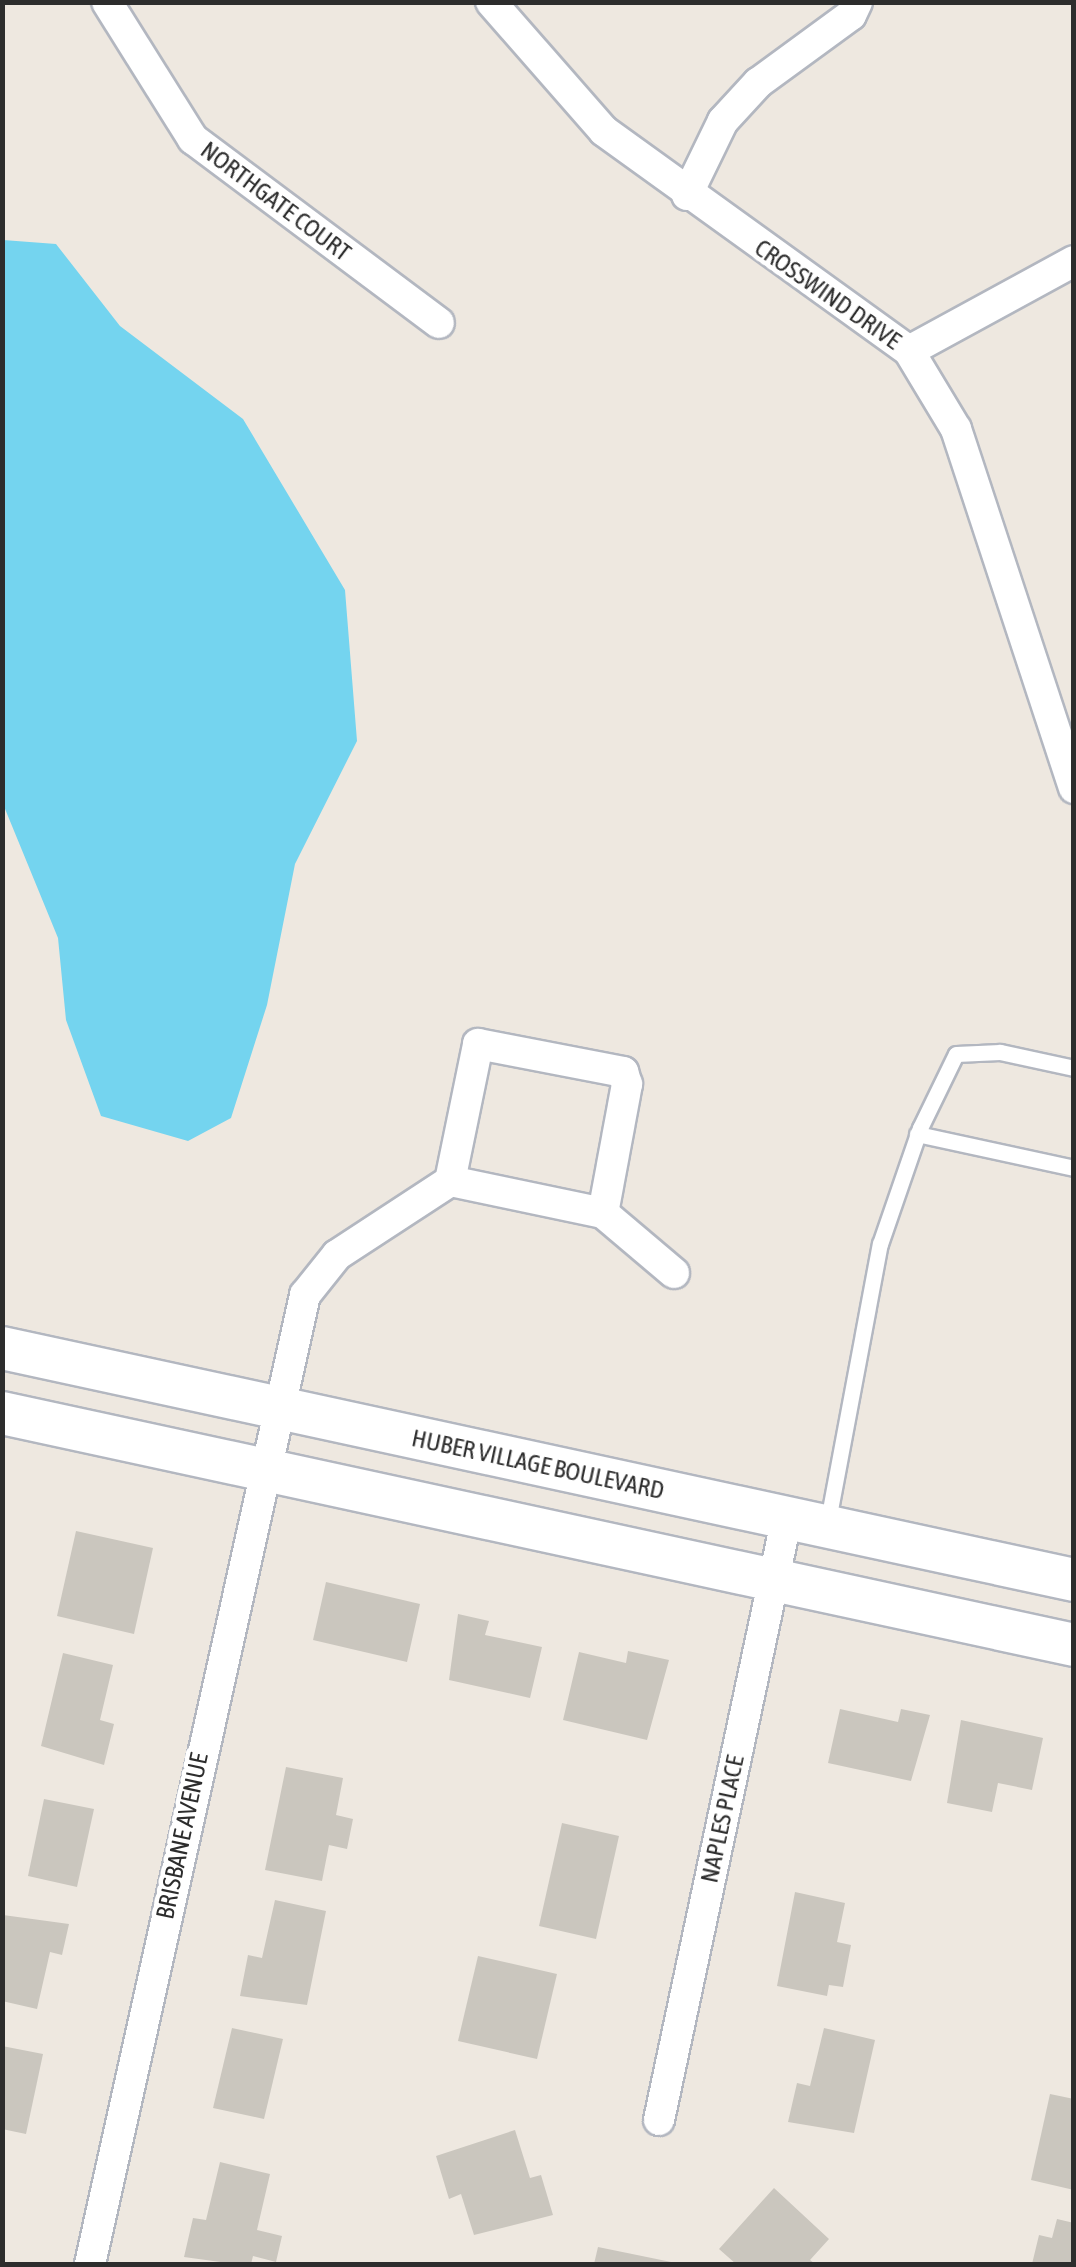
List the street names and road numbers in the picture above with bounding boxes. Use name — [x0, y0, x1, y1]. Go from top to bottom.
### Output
street label: NORTHGATE COURT — [195, 135, 357, 267]
street label: CROSSWIND DRIVE — [749, 233, 907, 355]
street label: HUBER VILLAGE BOULEVARD — [409, 1423, 667, 1505]
street label: BRISBANE AVENUE — [150, 1750, 214, 1922]
street label: NAPLES PLACE — [694, 1753, 750, 1885]

